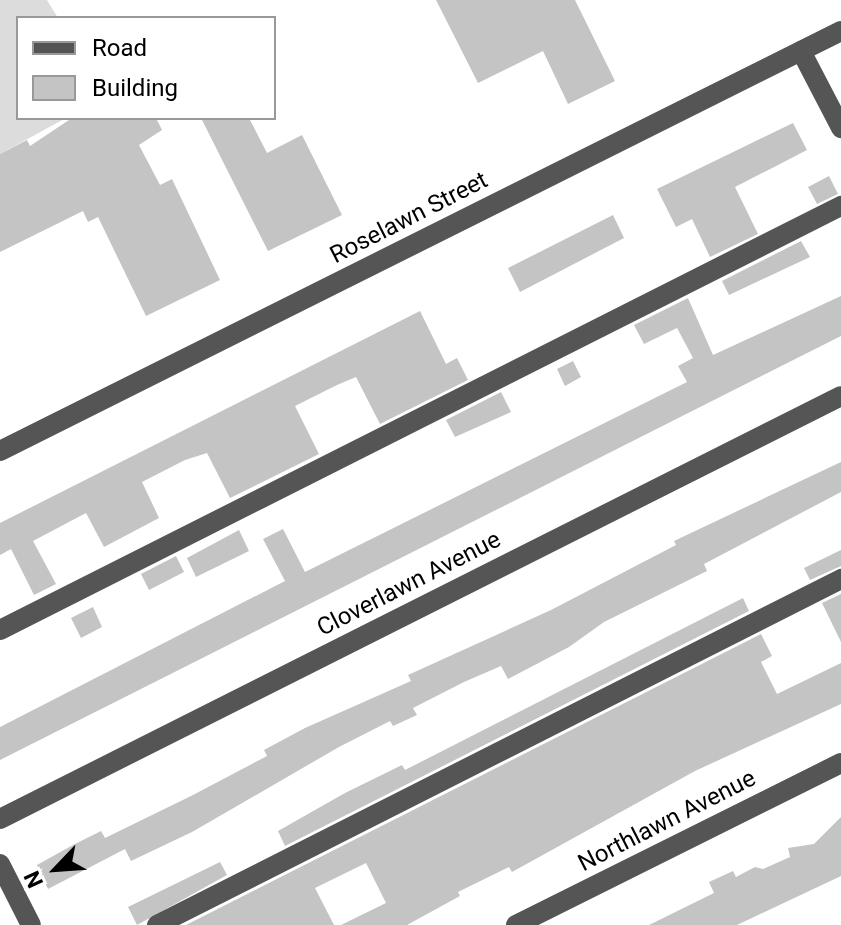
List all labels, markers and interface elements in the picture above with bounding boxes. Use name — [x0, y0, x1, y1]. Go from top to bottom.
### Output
legend — [16, 16, 276, 120]
text: Road — [92, 34, 147, 62]
text: Building — [92, 74, 178, 102]
street label: Roselawn Street — [325, 166, 493, 270]
street label: Cloverlawn Avenue — [313, 525, 505, 643]
street label: Northlawn Avenue — [573, 764, 761, 878]
north arrow — [16, 829, 96, 909]
text: N — [19, 867, 48, 892]

